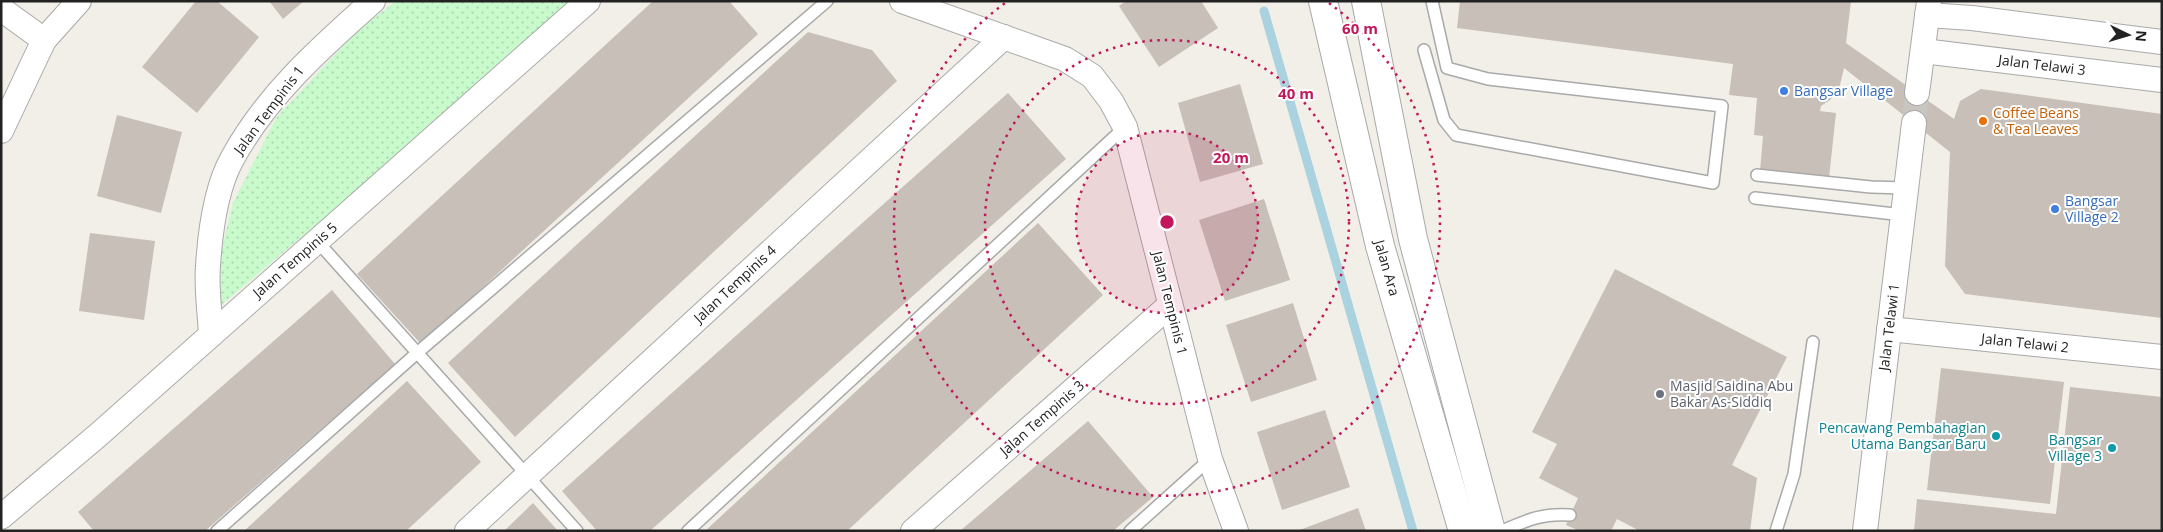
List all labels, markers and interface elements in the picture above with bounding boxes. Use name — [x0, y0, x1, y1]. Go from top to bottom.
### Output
north arrow — [2103, 10, 2153, 60]
text: 60 m — [1342, 18, 1378, 38]
text: N — [2131, 30, 2151, 43]
street label: Jalan Telawi 3 — [1995, 49, 2087, 79]
street label: Jalan Tempinis 1 — [228, 62, 308, 159]
place label: Bangsar Village — [1794, 81, 1893, 100]
text: 40 m — [1278, 83, 1314, 103]
marker: Bangsar Village — [1778, 85, 1790, 97]
place label: Coffee Beans & Tea Leaves — [1993, 103, 2079, 138]
marker: Coffee Beans & Tea Leaves — [1977, 115, 1989, 127]
text: 20 m — [1213, 147, 1249, 167]
place label: Bangsar Village 2 — [2065, 191, 2119, 226]
marker: Bangsar Village 2 — [2049, 203, 2061, 215]
centre of rings — [1158, 213, 1176, 231]
street label: Jalan Tempinis 5 — [247, 218, 341, 303]
street label: Jalan Ara — [1370, 236, 1405, 298]
street label: Jalan Tempinis 4 — [688, 240, 780, 328]
street label: Jalan Tempinis 1 — [1148, 247, 1193, 357]
street label: Jalan Telawi 1 — [1873, 282, 1903, 374]
street label: Jalan Telawi 2 — [1978, 328, 2070, 357]
street label: Jalan Tempinis 3 — [994, 376, 1088, 461]
place label: Masjid Saidina Abu Bakar As-Siddiq — [1670, 376, 1793, 411]
marker: Masjid Saidina Abu Bakar As-Siddiq — [1654, 388, 1666, 400]
place label: Pencawang Pembahagian Utama Bangsar Baru — [1819, 418, 1986, 453]
marker: Pencawang Pembahagian Utama Bangsar Baru — [1990, 430, 2002, 442]
place label: Bangsar Village 3 — [2048, 430, 2102, 465]
marker: Bangsar Village 3 — [2106, 442, 2118, 454]

